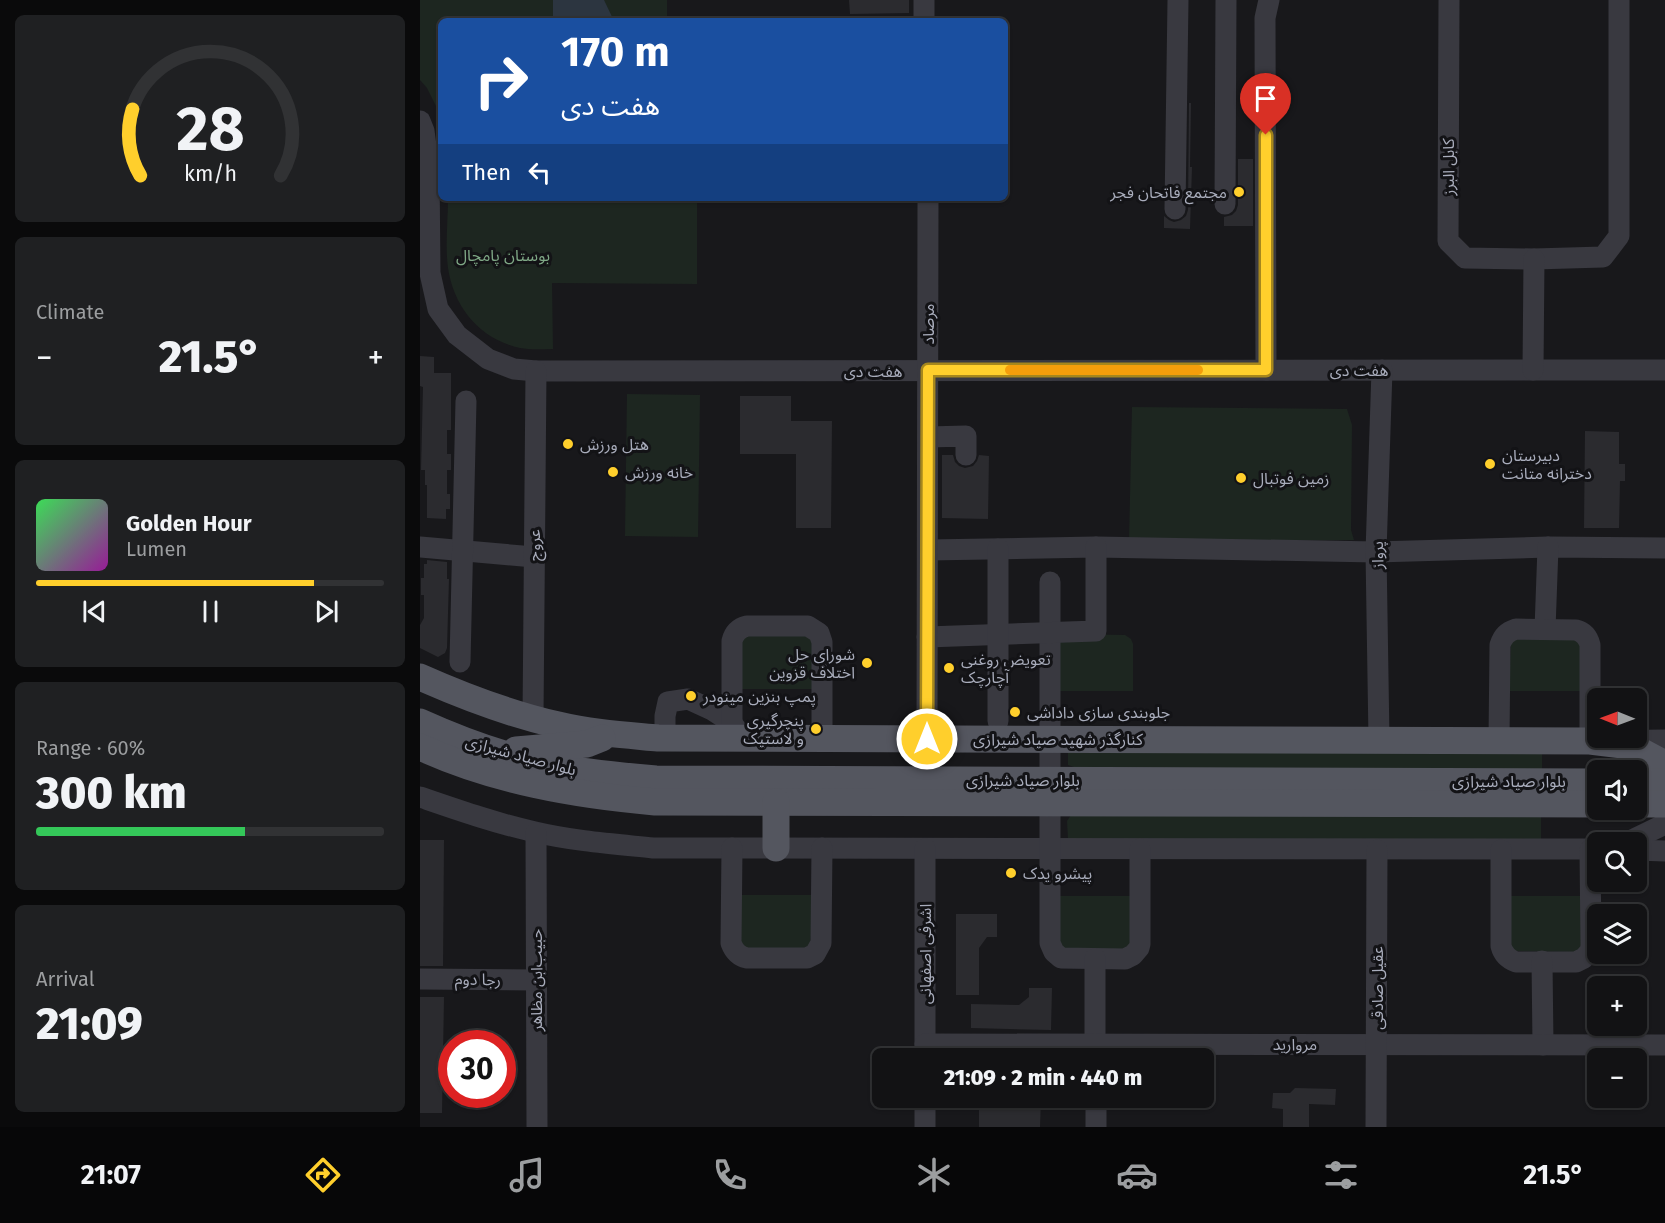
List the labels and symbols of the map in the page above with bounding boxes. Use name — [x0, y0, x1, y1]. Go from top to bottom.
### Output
pin — [1240, 73, 1291, 135]
street label: کابل البرز — [1439, 138, 1458, 197]
place label: مجتمع فاتحان فجر — [1109, 183, 1227, 205]
marker: مجتمع فاتحان فجر — [1232, 185, 1246, 199]
park label: بوستان پامچال — [456, 246, 550, 266]
street label: مرصاد — [919, 304, 938, 345]
street label: هفت دی — [1330, 361, 1388, 380]
street label: هفت دی — [844, 362, 902, 381]
place label: هتل ورزش — [580, 435, 649, 454]
marker: هتل ورزش — [561, 437, 575, 451]
place label: دبیرستان دخترانه متانت — [1502, 446, 1592, 483]
marker: دبیرستان دخترانه متانت — [1483, 457, 1497, 471]
place label: خانه ورزش — [625, 463, 693, 482]
marker: خانه ورزش — [606, 465, 620, 479]
place label: زمین فوتبال — [1253, 469, 1329, 489]
marker: زمین فوتبال — [1234, 471, 1248, 485]
street label: عروج — [525, 529, 547, 561]
street label: پرواز — [1368, 541, 1388, 570]
place label: شورای حل اختلاف قزوین — [769, 645, 855, 682]
place label: تعویض روغنی آچارچک — [961, 650, 1051, 688]
marker: شورای حل اختلاف قزوین — [860, 656, 874, 670]
marker: تعویض روغنی آچارچک — [942, 661, 956, 675]
place label: پمپ بنزین مینودر — [702, 687, 816, 707]
north arrow — [1587, 688, 1647, 748]
marker: پمپ بنزین مینودر — [684, 689, 698, 703]
place label: جلوبندی سازی داداشی — [1027, 703, 1170, 722]
marker: جلوبندی سازی داداشی — [1008, 705, 1022, 719]
position arrow — [895, 707, 959, 771]
place label: پنچرگیری و لاستیک — [743, 711, 804, 748]
marker: پنچرگیری و لاستیک — [809, 722, 823, 736]
street label: کنارگذر شهید صیاد شیرازی — [973, 730, 1143, 749]
street label: بلوار صیاد شیرازی — [463, 732, 578, 779]
street label: بلوار صیاد شیرازی — [966, 771, 1080, 790]
street label: بلوار صیاد شیرازی — [1452, 772, 1566, 791]
place label: پیشرو یدک — [1023, 864, 1092, 884]
marker: پیشرو یدک — [1004, 866, 1018, 880]
street label: اشرفی اصفهانی — [916, 904, 935, 1004]
street label: حبیب‌ابن مظاهر — [527, 929, 546, 1032]
street label: عقیل صادقی — [1368, 946, 1387, 1030]
street label: رجا دوم — [455, 970, 501, 992]
speed limit sign: 30 — [438, 1030, 516, 1108]
street label: مروارید — [1273, 1035, 1317, 1054]

